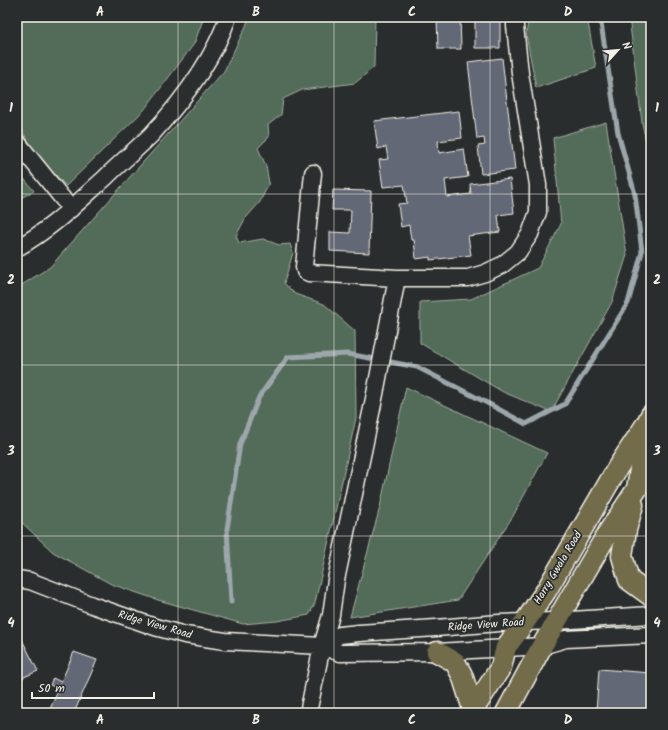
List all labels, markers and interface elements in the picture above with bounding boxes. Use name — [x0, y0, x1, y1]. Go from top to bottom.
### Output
text: A — [96, 2, 104, 23]
text: B — [252, 2, 260, 23]
text: C — [408, 2, 416, 23]
text: D — [564, 2, 573, 23]
north arrow — [598, 30, 638, 70]
text: N — [616, 39, 636, 53]
text: 1 — [9, 98, 13, 119]
text: 1 — [655, 98, 659, 119]
text: 2 — [7, 270, 15, 291]
text: 2 — [653, 270, 661, 291]
text: 3 — [6, 441, 15, 462]
text: 3 — [652, 441, 661, 462]
street label: Harry Gwala Road — [529, 527, 587, 608]
street label: Ridge View Road — [116, 606, 195, 644]
text: 4 — [7, 613, 15, 634]
street label: Ridge View Road — [447, 613, 525, 637]
text: 4 — [653, 613, 661, 634]
scale bar — [32, 674, 154, 700]
text: 50 m — [38, 679, 65, 698]
text: A — [96, 710, 104, 730]
text: B — [252, 710, 260, 730]
text: C — [408, 710, 416, 730]
text: D — [564, 710, 573, 730]

